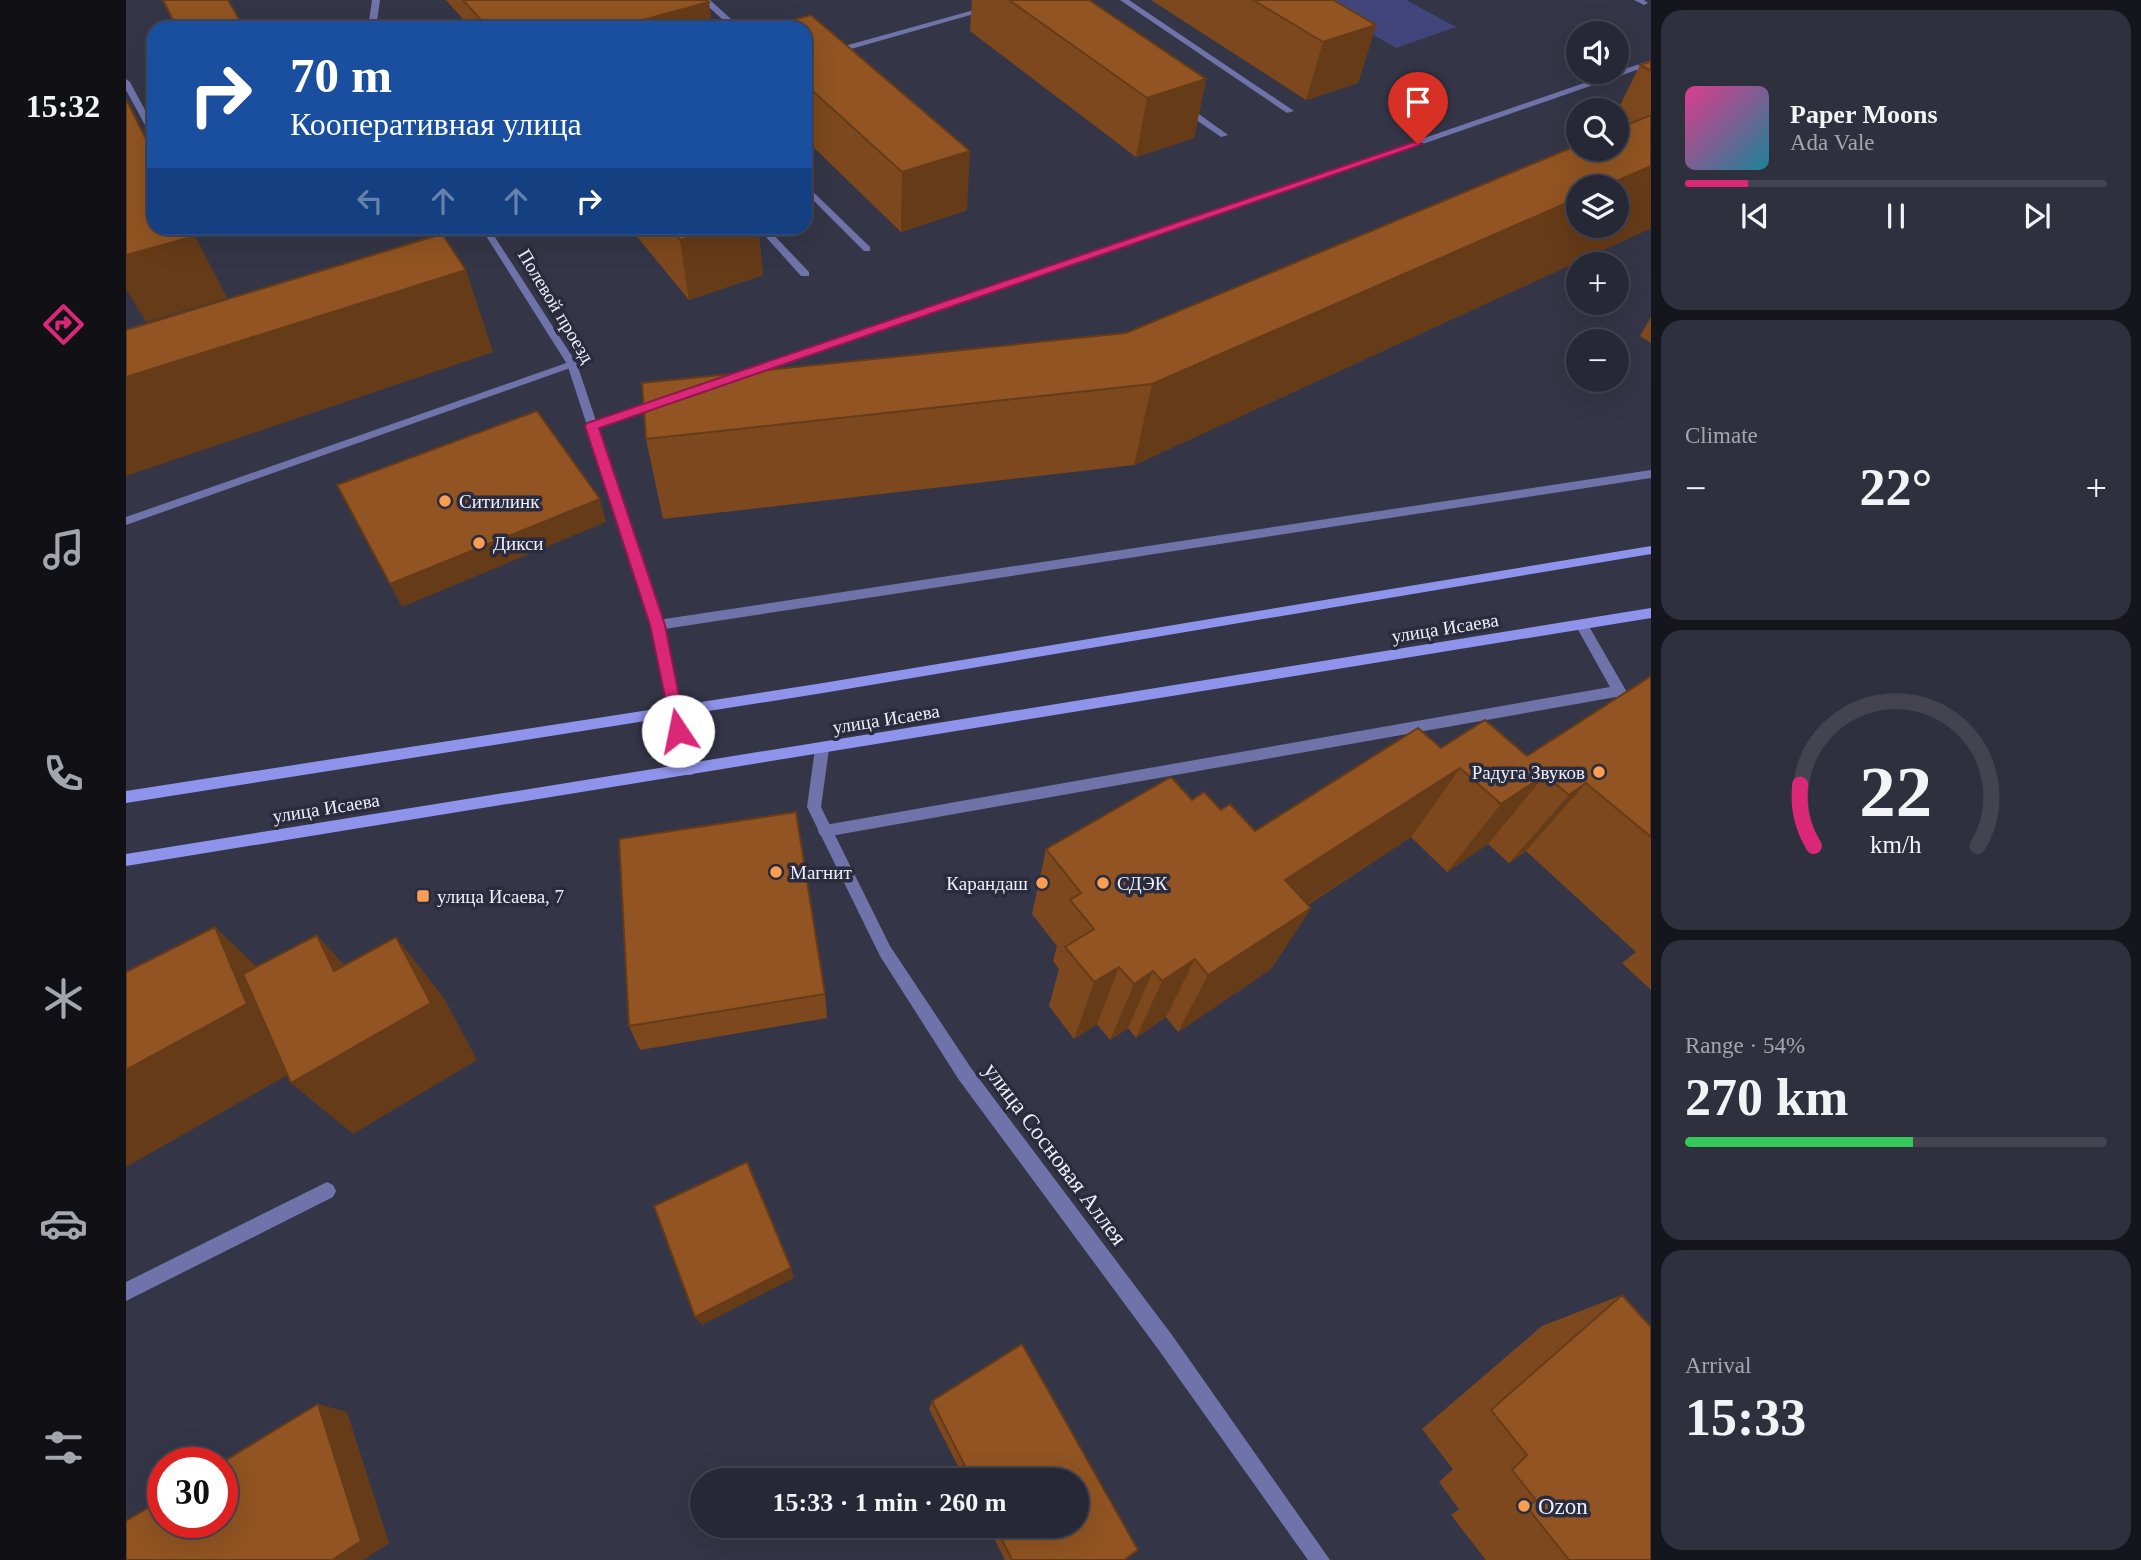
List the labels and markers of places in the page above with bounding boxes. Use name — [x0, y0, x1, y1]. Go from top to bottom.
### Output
pin — [1388, 72, 1448, 144]
place label: Ситилинк — [459, 491, 540, 512]
marker: Ситилинк — [437, 493, 453, 509]
place label: Дикси — [493, 533, 544, 554]
marker: Дикси — [471, 535, 487, 551]
place label: Радуга Звуков — [1472, 762, 1585, 783]
marker: Радуга Звуков — [1591, 764, 1607, 780]
place label: Магнит — [790, 862, 852, 883]
marker: Магнит — [768, 864, 784, 880]
place label: Карандаш — [946, 873, 1028, 894]
place label: СДЭК — [1117, 873, 1168, 894]
marker: Карандаш — [1034, 875, 1050, 891]
marker: СДЭК — [1095, 875, 1111, 891]
place label: улица Исаева, 7 — [437, 886, 564, 907]
marker: улица Исаева, 7 — [415, 888, 431, 904]
place label: Ozon — [1538, 1494, 1588, 1519]
marker: Ozon — [1516, 1498, 1532, 1514]

